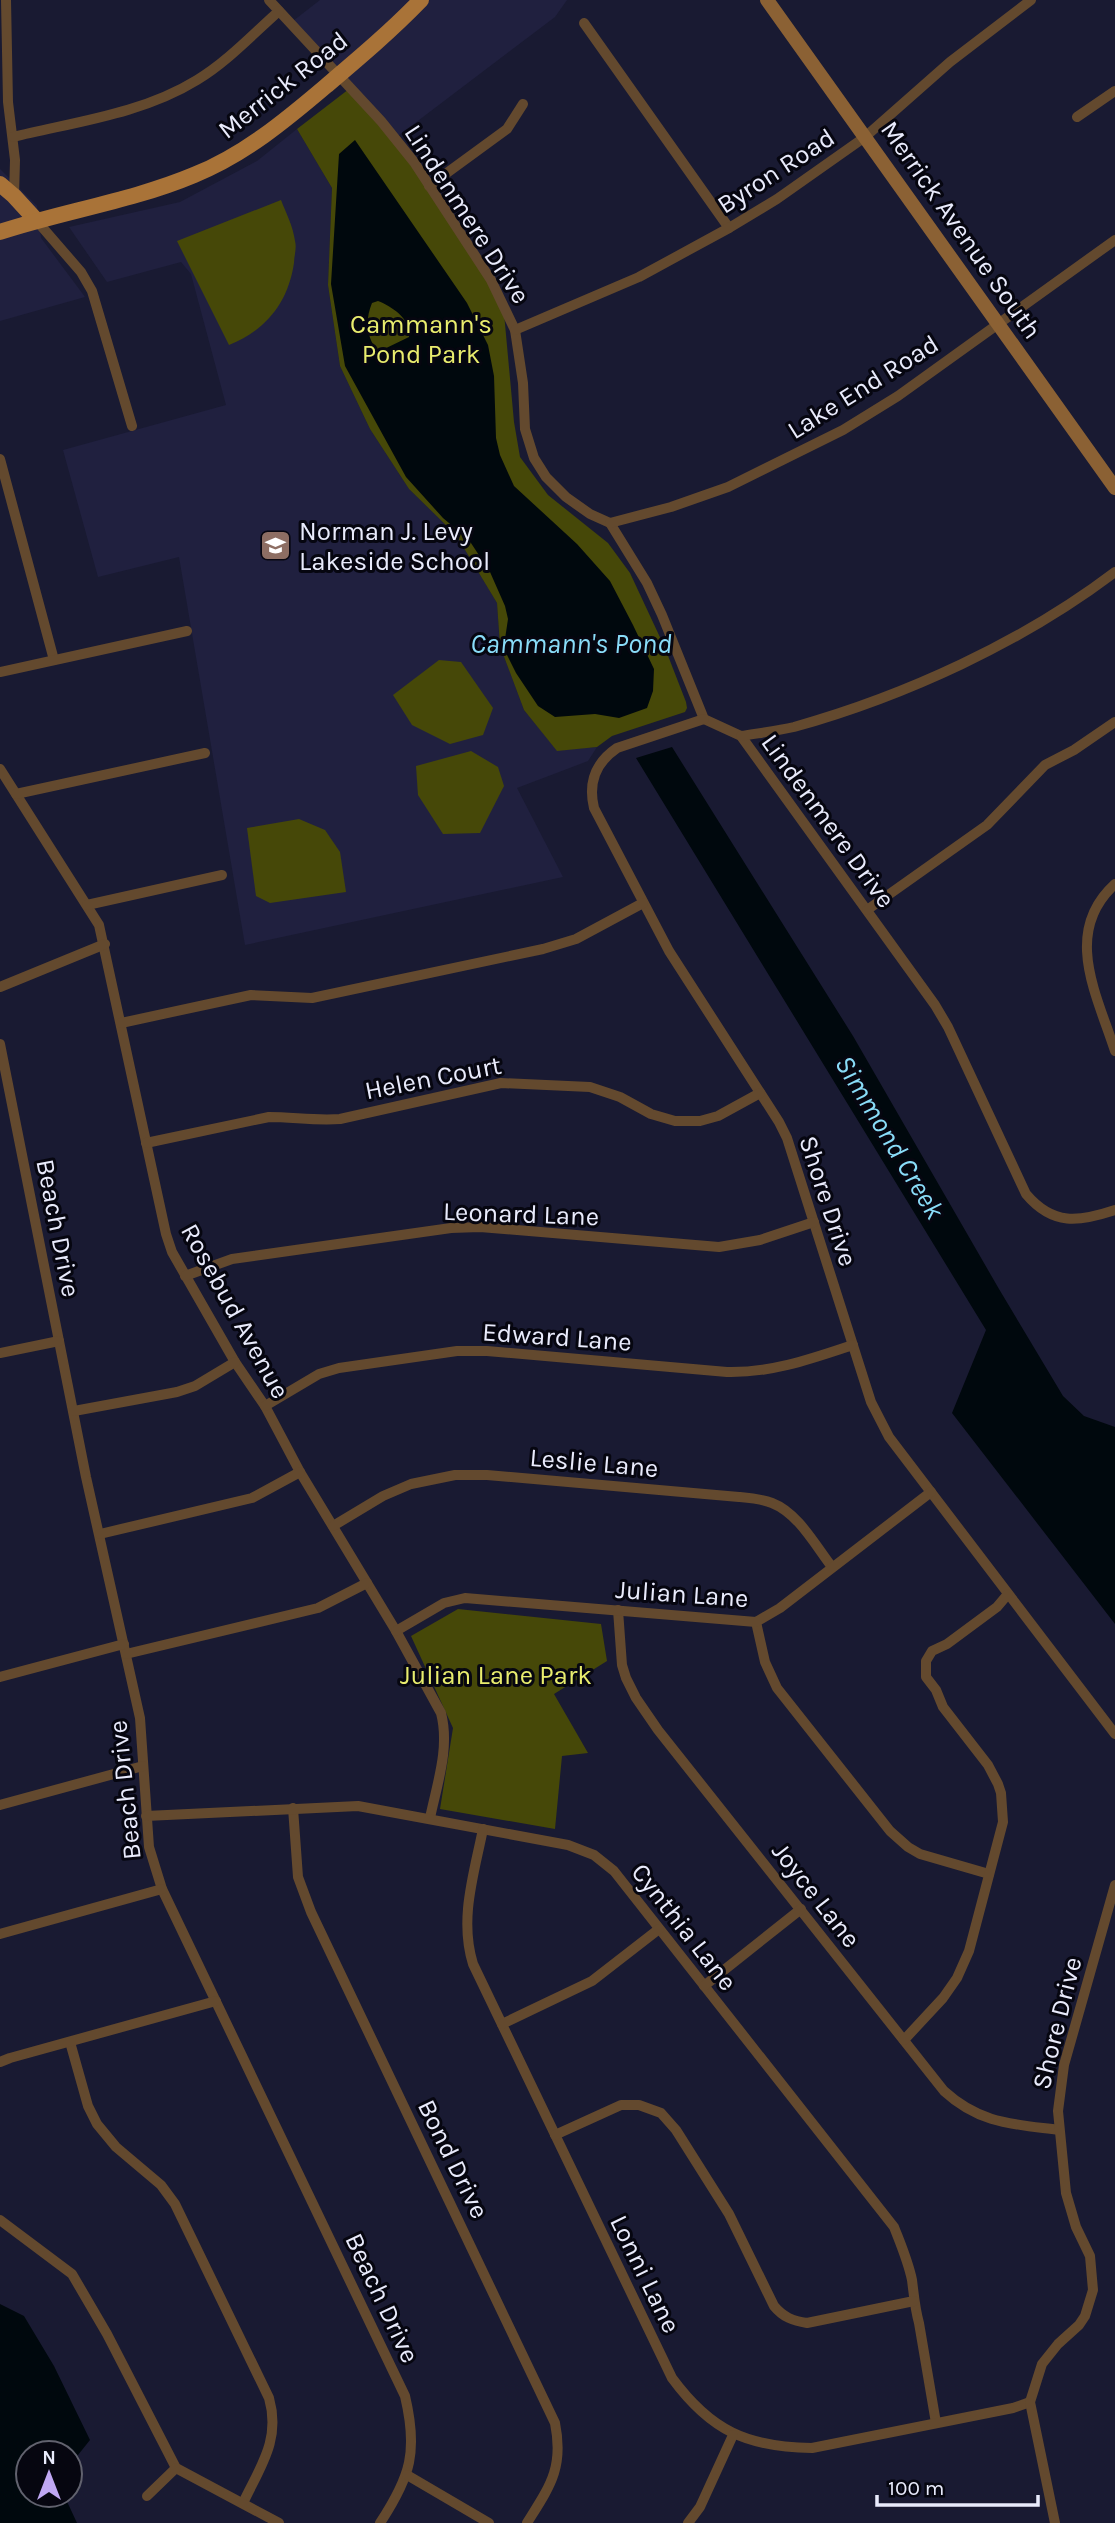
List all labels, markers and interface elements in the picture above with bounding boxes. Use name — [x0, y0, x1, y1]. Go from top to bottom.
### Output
street label: Merrick Road — [212, 25, 354, 145]
street label: Merrick Avenue South — [874, 115, 1048, 345]
street label: Lindenmere Drive — [398, 119, 536, 309]
street label: Byron Road — [712, 122, 840, 220]
park label: Cammann's Pond Park — [350, 309, 492, 370]
street label: Lake End Road — [782, 328, 944, 446]
place label: Norman J. Levy Lakeside School — [299, 516, 490, 577]
school or university icon: Norman J. Levy Lakeside School — [259, 529, 293, 563]
water label: Cammann's Pond — [470, 627, 672, 660]
street label: Lindenmere Drive — [755, 728, 901, 914]
water label: Simmond Creek — [828, 1049, 952, 1225]
street label: Helen Court — [362, 1050, 504, 1106]
street label: Shore Drive — [792, 1132, 864, 1270]
street label: Beach Drive — [29, 1156, 87, 1300]
street label: Leonard Lane — [442, 1196, 600, 1232]
street label: Rosebud Avenue — [174, 1218, 296, 1404]
street label: Edward Lane — [481, 1316, 633, 1358]
street label: Leslie Lane — [528, 1442, 660, 1484]
street label: Julian Lane — [615, 1574, 749, 1614]
park label: Julian Lane Park — [400, 1660, 592, 1691]
street label: Beach Drive — [102, 1719, 148, 1861]
street label: Joyce Lane — [765, 1836, 867, 1954]
street label: Cynthia Lane — [625, 1857, 743, 1997]
street label: Shore Drive — [1026, 1954, 1088, 2092]
street label: Bond Drive — [411, 2095, 495, 2223]
street label: Lonni Lane — [603, 2210, 687, 2338]
street label: Beach Drive — [338, 2228, 426, 2368]
north arrow — [14, 2439, 84, 2509]
text: N — [42, 2447, 56, 2469]
scale bar — [877, 2464, 1038, 2508]
text: 100 m — [888, 2476, 945, 2500]

